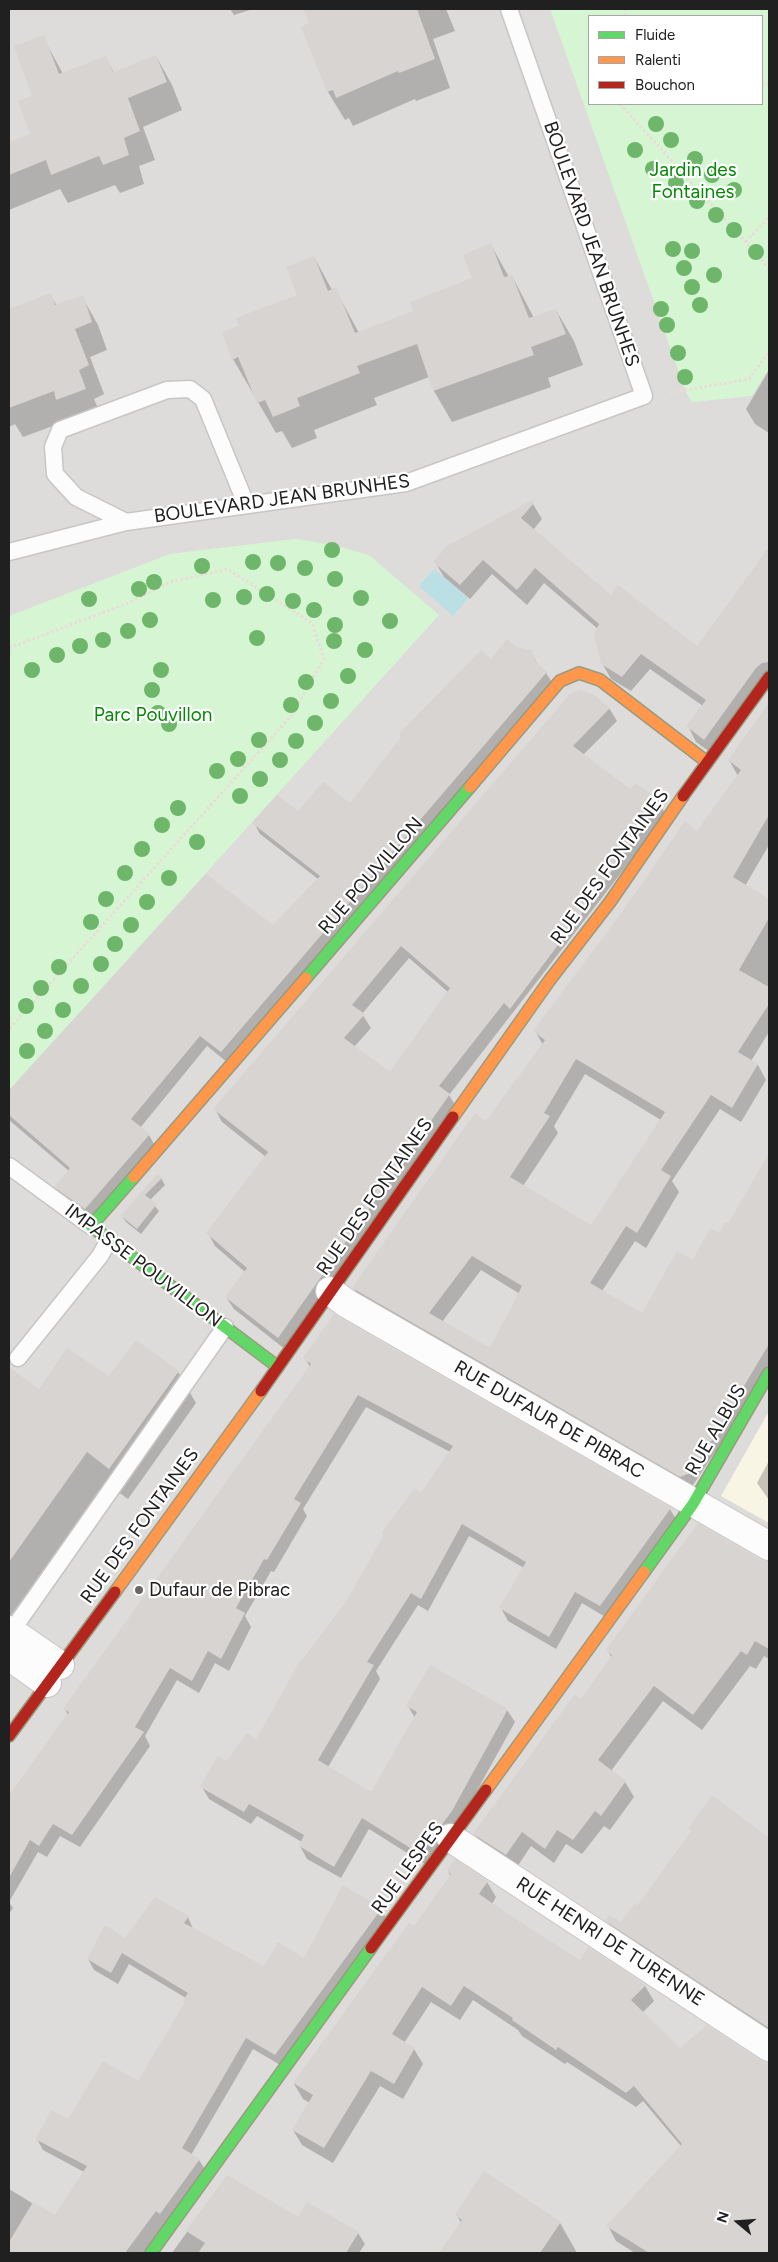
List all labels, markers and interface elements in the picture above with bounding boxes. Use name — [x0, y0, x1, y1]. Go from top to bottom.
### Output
legend — [588, 15, 763, 105]
text: Fluide — [635, 26, 675, 44]
text: Ralenti — [635, 51, 681, 69]
text: Bouchon — [635, 76, 695, 94]
street label: BOULEVARD JEAN BRUNHES — [538, 118, 644, 370]
park label: Jardin des Fontaines — [649, 159, 737, 203]
street label: BOULEVARD JEAN BRUNHES — [153, 470, 411, 528]
park label: Parc Pouvillon — [94, 704, 212, 726]
street label: RUE DES FONTAINES — [546, 785, 674, 949]
street label: RUE POUVILLON — [314, 813, 428, 939]
street label: RUE DES FONTAINES — [312, 1114, 438, 1280]
street label: IMPASSE POUVILLON — [60, 1200, 226, 1332]
street label: RUE DUFAUR DE PIBRAC — [450, 1356, 648, 1484]
street label: RUE ALBUS — [681, 1381, 751, 1479]
street label: RUE DES FONTAINES — [76, 1444, 204, 1608]
place label: Dufaur de Pibrac — [149, 1579, 290, 1601]
marker: Dufaur de Pibrac — [133, 1584, 145, 1596]
street label: RUE LESPES — [367, 1818, 449, 1918]
street label: RUE HENRI DE TURENNE — [512, 1873, 708, 2011]
north arrow — [713, 2197, 763, 2247]
text: N — [713, 2209, 733, 2225]

